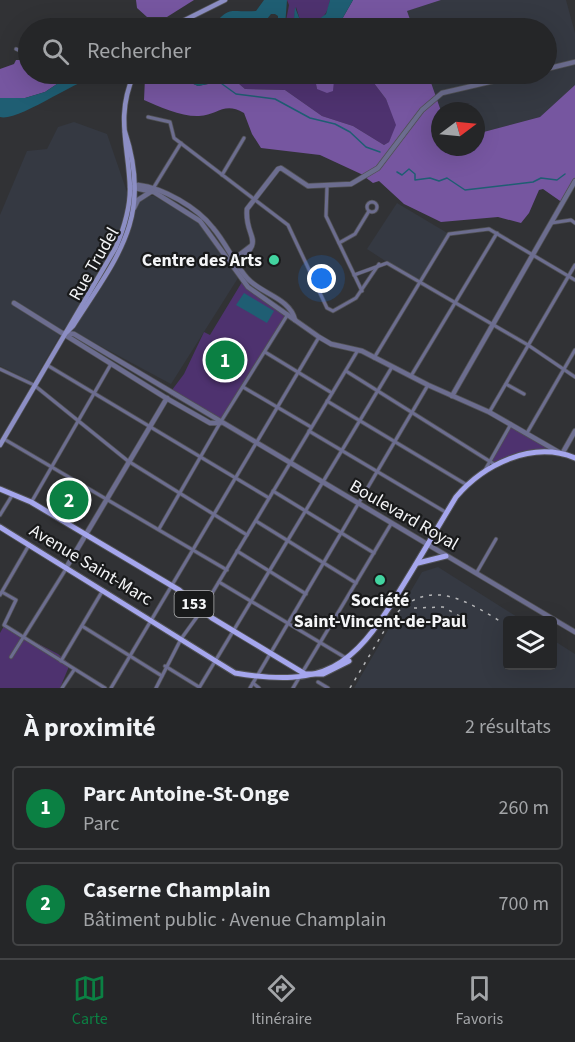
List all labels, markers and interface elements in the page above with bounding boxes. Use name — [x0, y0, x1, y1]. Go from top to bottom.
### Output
search box — [18, 18, 557, 84]
icon: search — [39, 35, 72, 68]
text: Rechercher — [87, 35, 191, 67]
north arrow — [431, 102, 485, 156]
street label: Rue Trudel — [63, 223, 125, 305]
place label: Centre des Arts — [142, 248, 262, 273]
marker: Centre des Arts — [267, 253, 281, 267]
your location — [307, 264, 336, 293]
pin: 1 — [206, 338, 244, 382]
street label: Boulevard Royal — [345, 474, 463, 556]
pin: 2 — [50, 478, 88, 522]
street label: Avenue Saint-Marc — [25, 518, 157, 612]
marker: Société Saint-Vincent-de-Paul — [373, 573, 387, 587]
place label: Société Saint-Vincent-de-Paul — [294, 588, 466, 634]
road number: 153 — [174, 591, 214, 617]
map controls — [503, 616, 557, 670]
button: layers — [503, 616, 557, 670]
text: À proximité — [24, 709, 156, 746]
text: 2 résultats — [465, 713, 551, 741]
text: Parc Antoine-St-Onge — [83, 778, 290, 810]
text: 1 — [40, 794, 51, 822]
text: 260 m — [499, 794, 549, 822]
text: Parc — [83, 810, 119, 838]
text: Caserne Champlain — [83, 874, 271, 906]
text: 2 — [40, 890, 51, 918]
text: 700 m — [499, 890, 549, 918]
text: Bâtiment public · Avenue Champlain — [83, 906, 386, 934]
tab: Carte — [72, 972, 108, 1030]
tab: Itinéraire — [251, 972, 312, 1030]
tab: Favoris — [456, 972, 503, 1030]

